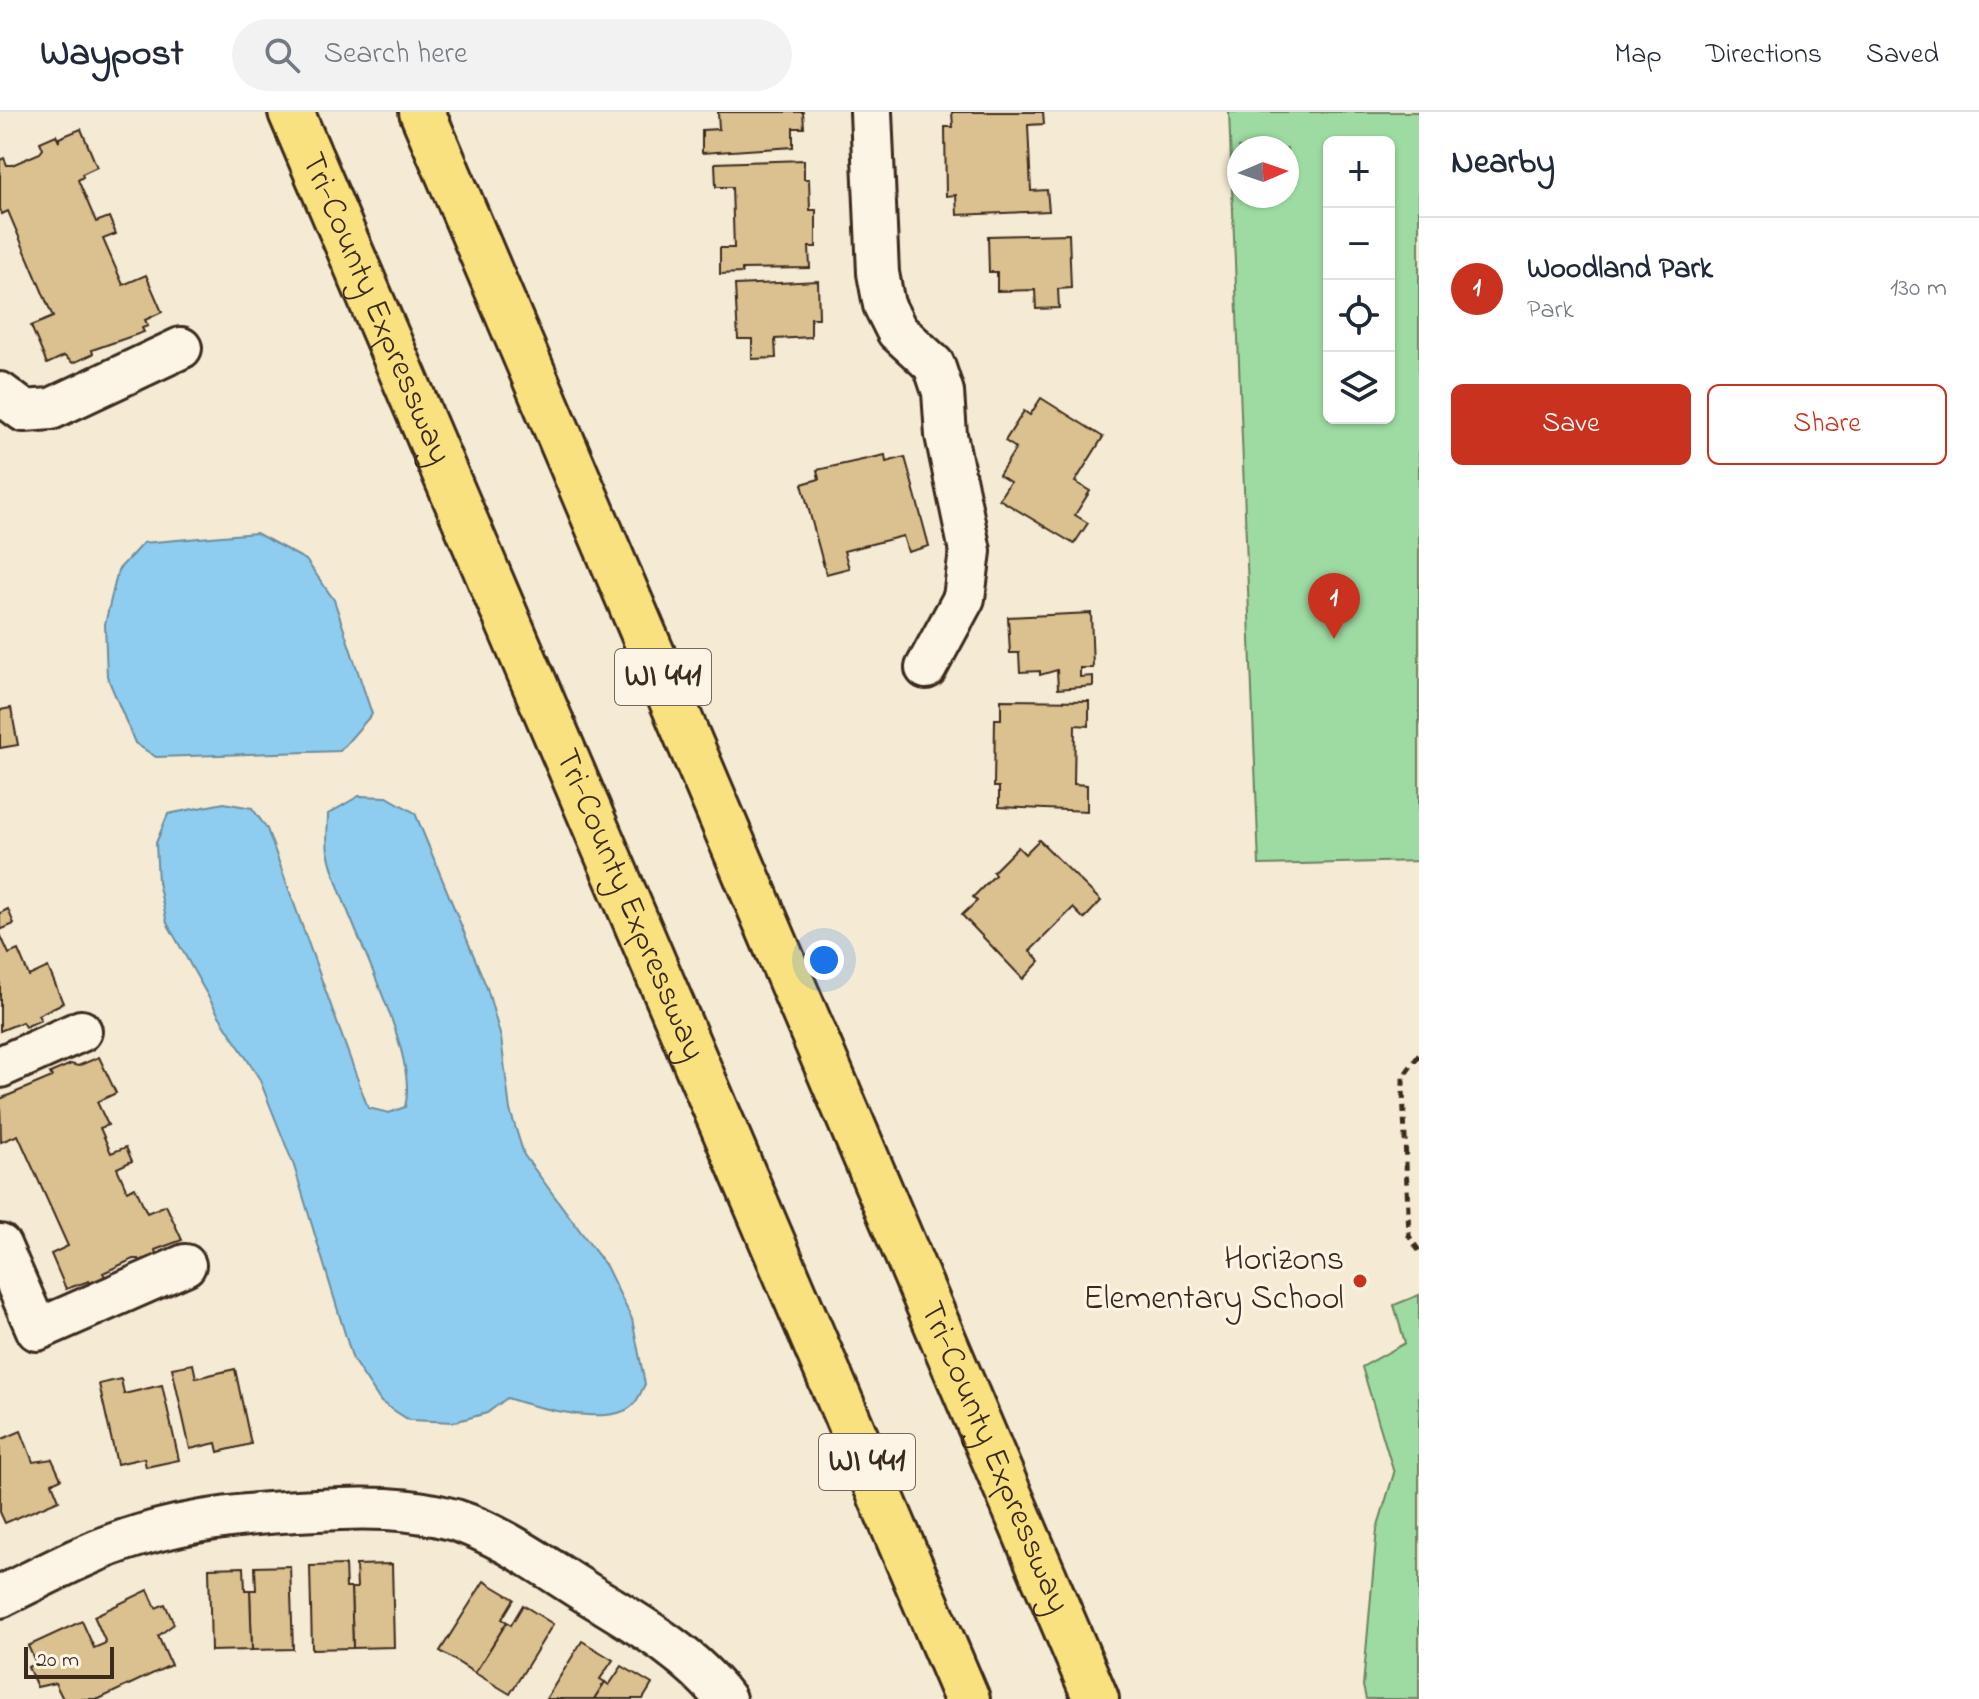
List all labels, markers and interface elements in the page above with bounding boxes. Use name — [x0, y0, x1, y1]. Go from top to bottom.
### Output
search box — [232, 19, 792, 91]
text: Waypost — [40, 27, 184, 83]
icon: search — [260, 33, 304, 77]
text: Search here — [324, 33, 467, 77]
text: Map — [1614, 35, 1662, 76]
text: Directions — [1706, 35, 1822, 76]
text: Saved — [1866, 35, 1939, 76]
north arrow — [1227, 136, 1299, 208]
map controls — [1323, 136, 1395, 424]
button: + — [1323, 136, 1395, 208]
text: Nearby — [1451, 139, 1555, 189]
street label: Tri-County Expressway — [286, 145, 463, 473]
button: − — [1323, 208, 1395, 280]
text: Woodland Park — [1527, 248, 1713, 292]
text: 1 — [1473, 270, 1481, 308]
text: 130 m — [1890, 270, 1947, 308]
button: locate — [1323, 280, 1395, 352]
text: Park — [1527, 292, 1574, 330]
button: layers — [1323, 352, 1395, 424]
button: Save — [1451, 384, 1691, 465]
button: Share — [1707, 384, 1947, 465]
pin: 1 — [1308, 573, 1360, 639]
road number: WI 441 — [615, 649, 711, 705]
street label: Tri-County Expressway — [540, 741, 717, 1069]
your location — [804, 940, 844, 980]
place label: Horizons Elementary School — [1083, 1236, 1344, 1325]
marker: Horizons Elementary School — [1351, 1272, 1369, 1290]
street label: Tri-County Expressway — [905, 1294, 1082, 1621]
road number: WI 441 — [819, 1434, 915, 1490]
scale bar — [24, 1643, 114, 1679]
text: 20 m — [36, 1645, 79, 1677]

